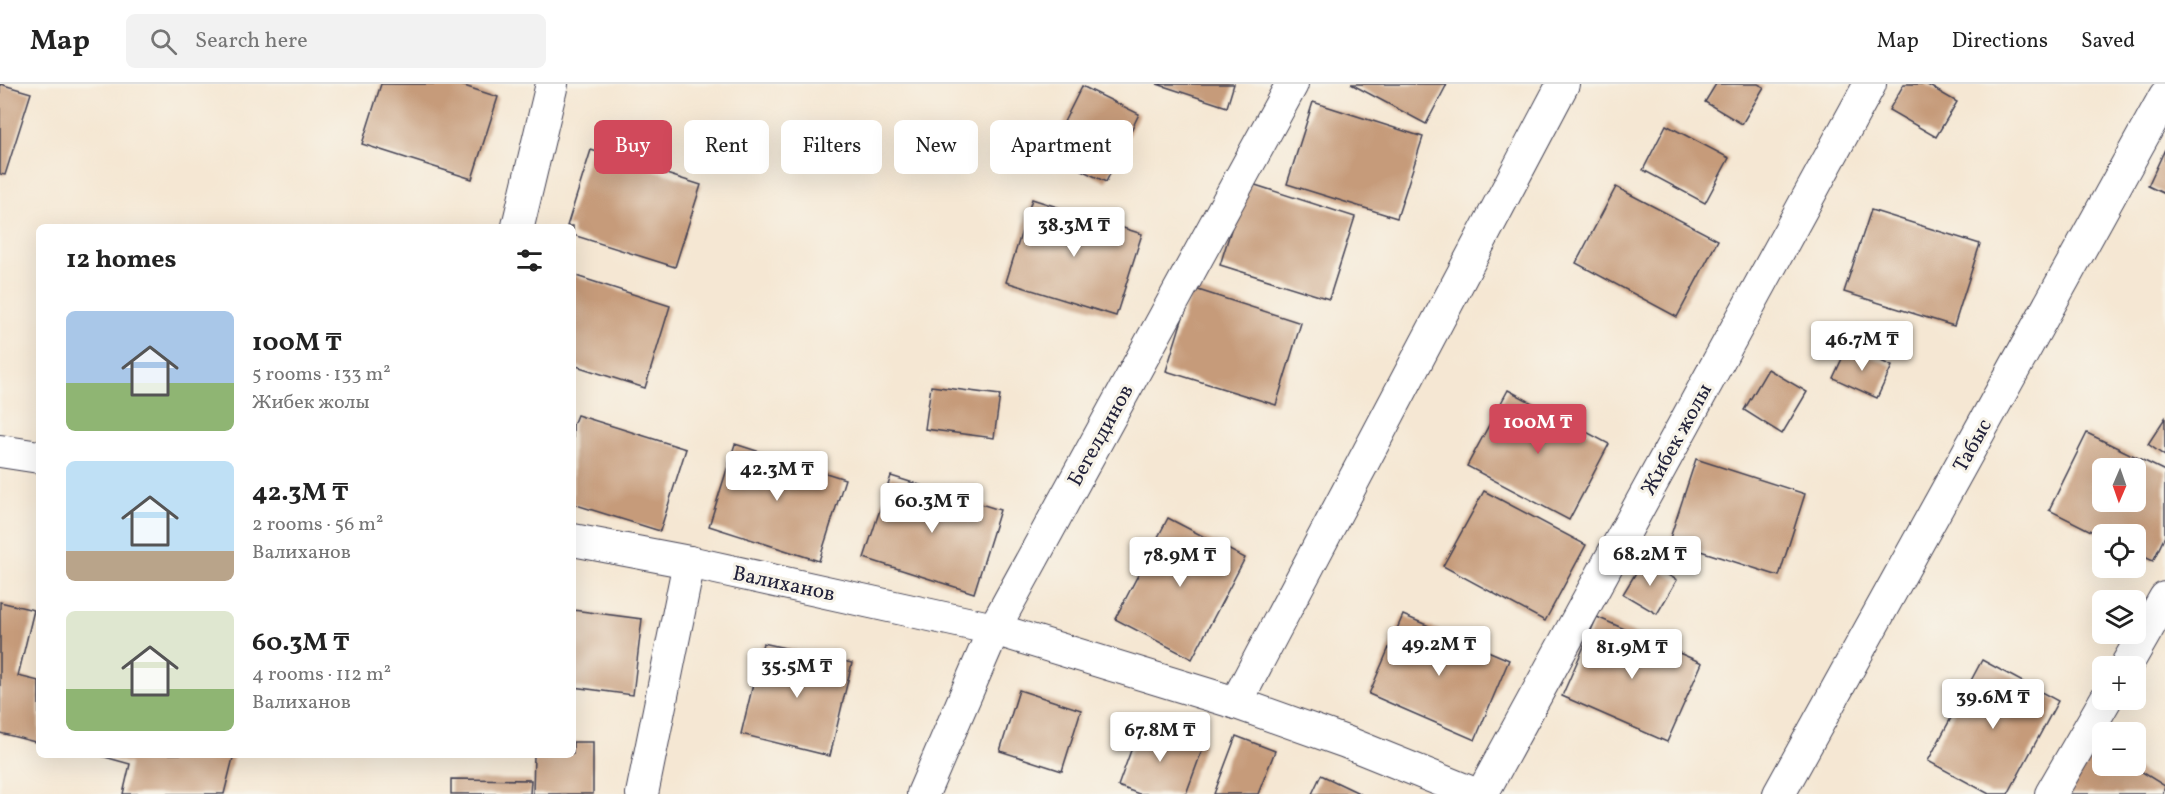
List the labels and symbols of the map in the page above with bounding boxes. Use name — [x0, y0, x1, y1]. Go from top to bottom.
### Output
pin: 38.3M ₸ — [1019, 207, 1129, 258]
pin: 46.7M ₸ — [1807, 321, 1917, 372]
street label: Бегелдинов — [1061, 379, 1141, 492]
street label: Жибек жолы — [1635, 379, 1720, 501]
pin: 100M ₸ — [1489, 404, 1587, 455]
street label: Табыс — [1947, 414, 2000, 478]
pin: 42.3M ₸ — [722, 451, 832, 502]
north arrow — [2092, 458, 2146, 512]
pin: 60.3M ₸ — [877, 483, 987, 534]
pin: 68.2M ₸ — [1595, 536, 1705, 587]
pin: 78.9M ₸ — [1125, 537, 1235, 588]
street label: Валиханов — [730, 559, 837, 609]
pin: 49.2M ₸ — [1384, 626, 1494, 677]
pin: 81.9M ₸ — [1577, 629, 1687, 680]
pin: 35.5M ₸ — [742, 648, 852, 699]
pin: 39.6M ₸ — [1938, 679, 2048, 730]
pin: 67.8M ₸ — [1105, 712, 1215, 763]

